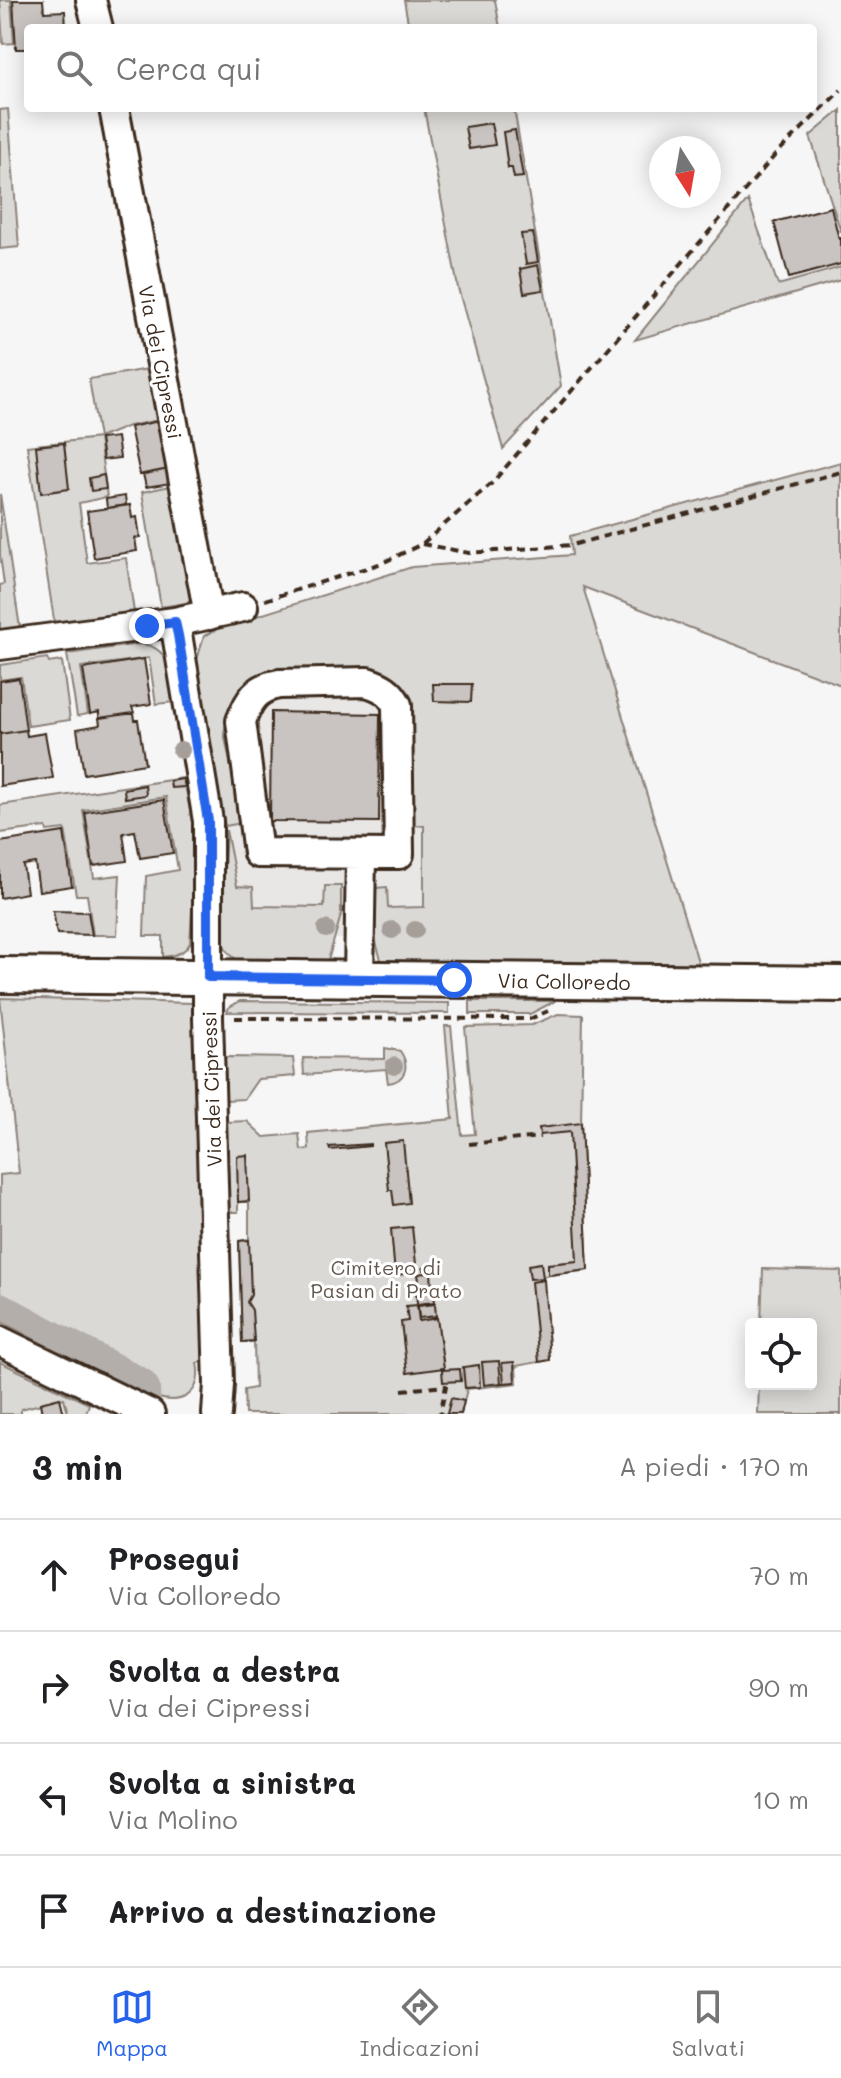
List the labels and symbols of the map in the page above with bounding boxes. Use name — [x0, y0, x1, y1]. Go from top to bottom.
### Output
north arrow — [649, 136, 721, 208]
street label: Via dei Cipressi — [133, 283, 189, 441]
route end — [129, 608, 165, 644]
route start — [436, 962, 472, 998]
street label: Via Colloredo — [497, 967, 631, 995]
street label: Via dei Cipressi — [195, 1011, 227, 1167]
park label: Cimitero di Pasian di Prato — [310, 1254, 462, 1303]

